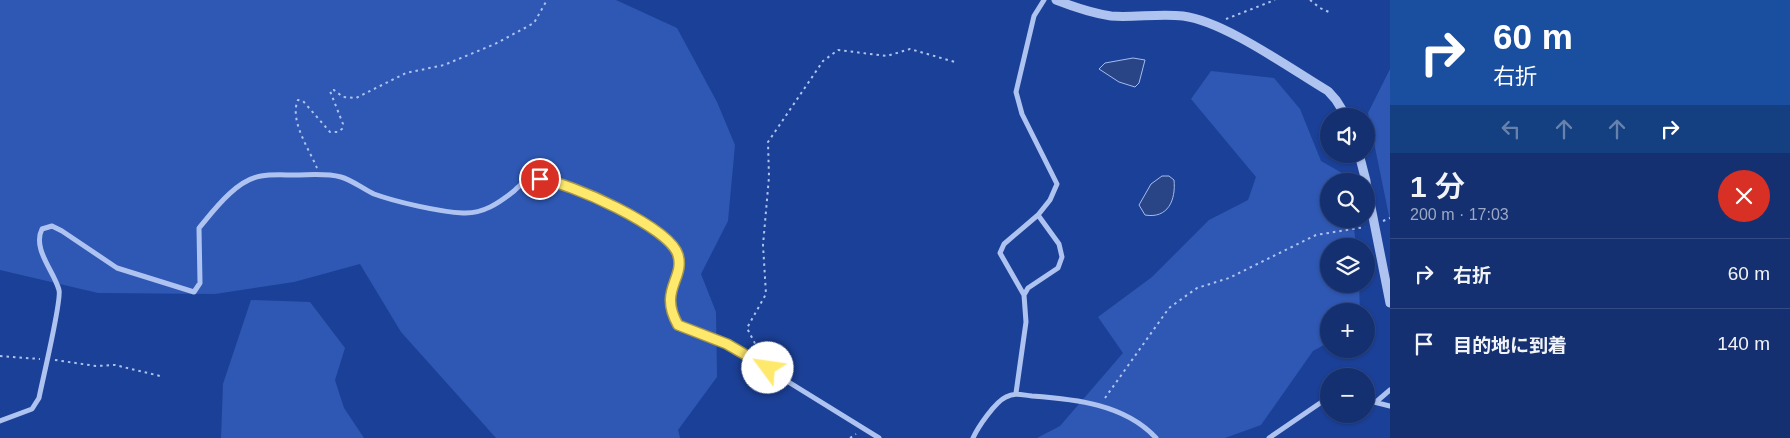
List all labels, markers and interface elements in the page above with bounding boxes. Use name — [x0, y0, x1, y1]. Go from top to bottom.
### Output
text: 60 m — [1493, 17, 1573, 56]
icon: right — [1410, 20, 1475, 85]
text: 右折 — [1493, 64, 1537, 89]
map controls — [1320, 108, 1375, 423]
button: sound — [1320, 108, 1375, 163]
icon: left — [1497, 115, 1525, 143]
icon: ahead — [1550, 115, 1578, 143]
icon: ahead — [1603, 115, 1631, 143]
icon: right — [1656, 115, 1684, 143]
pin — [519, 158, 561, 200]
icon: arrive — [526, 165, 554, 193]
text: 1 分 — [1410, 170, 1465, 203]
button: close — [1718, 170, 1770, 222]
button: search — [1320, 173, 1375, 228]
text: 200 m · 17:03 — [1410, 206, 1509, 223]
button: layers — [1320, 238, 1375, 293]
icon: right — [1410, 260, 1438, 288]
text: 60 m — [1728, 263, 1770, 284]
text: 右折 — [1453, 265, 1491, 286]
button: + — [1320, 303, 1375, 358]
icon: arrive — [1410, 330, 1438, 358]
text: 140 m — [1717, 333, 1770, 354]
text: 目的地に到着 — [1453, 335, 1567, 356]
position arrow — [741, 341, 793, 393]
button: − — [1320, 368, 1375, 423]

